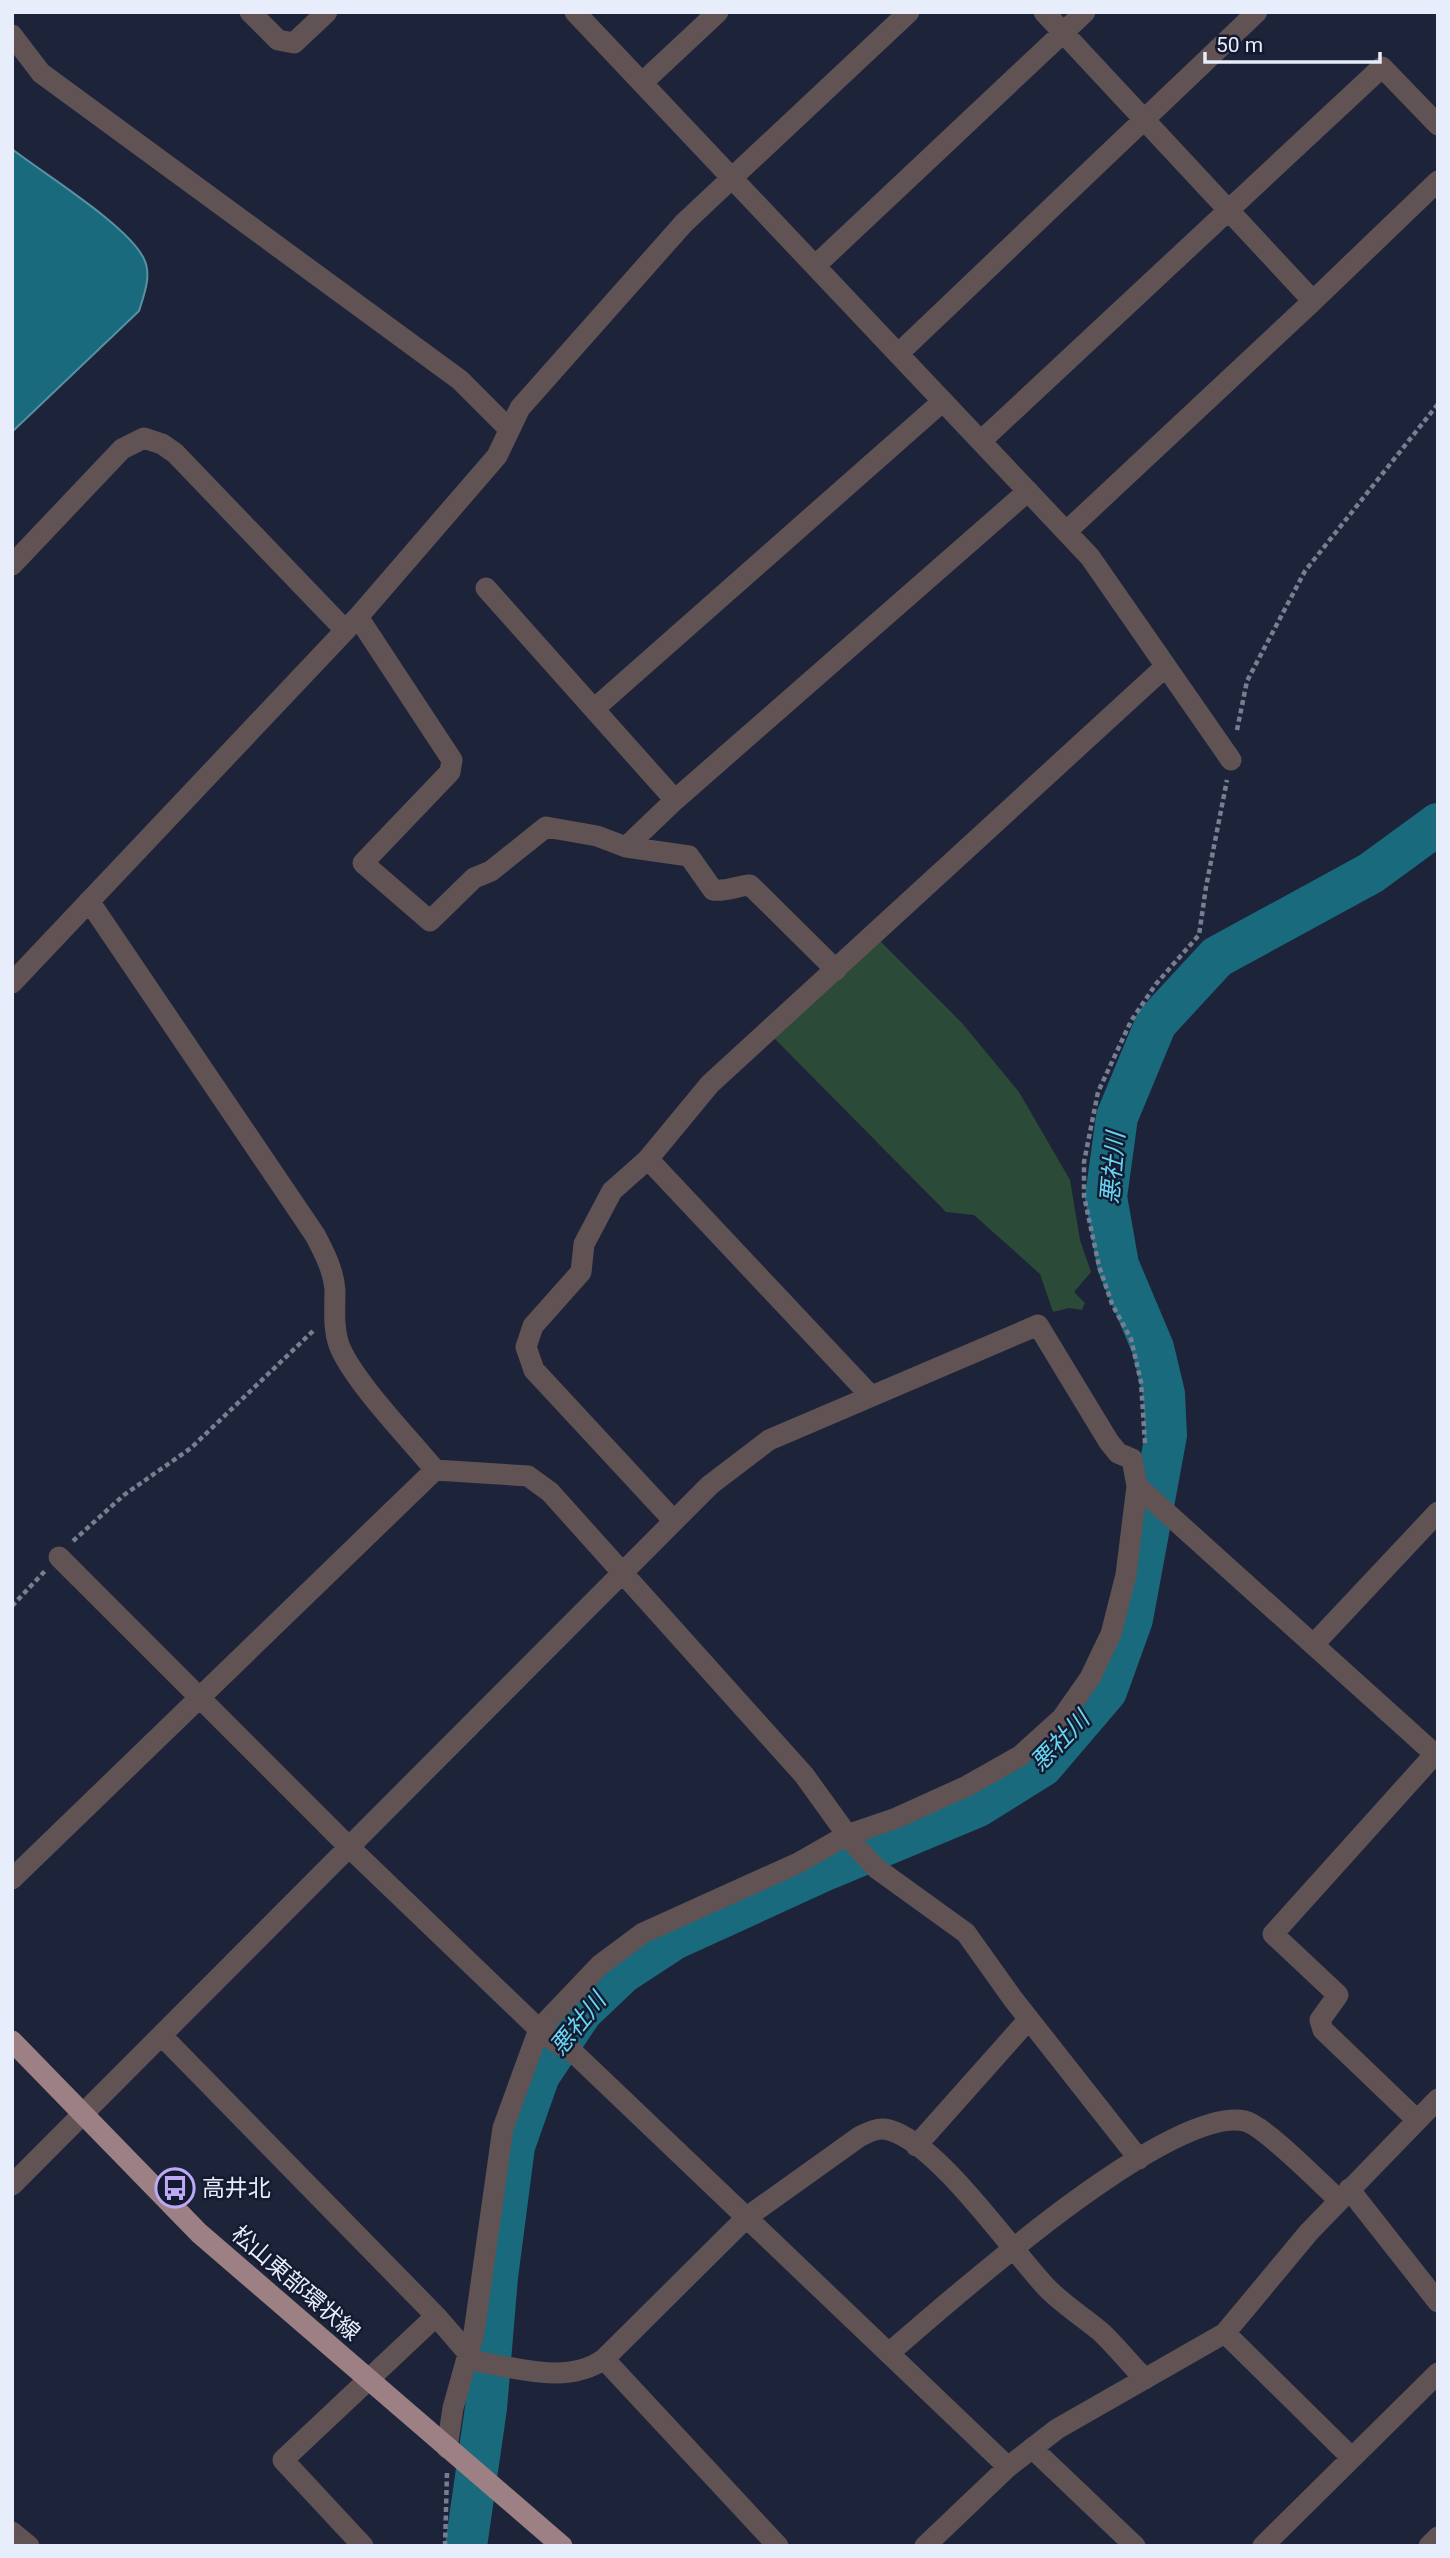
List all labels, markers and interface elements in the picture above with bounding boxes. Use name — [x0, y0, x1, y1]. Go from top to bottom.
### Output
scale bar — [1205, 21, 1380, 65]
text: 50 m — [1216, 33, 1263, 57]
water label: 悪社川 — [1096, 1128, 1130, 1205]
water label: 悪社川 — [1025, 1703, 1097, 1777]
water label: 悪社川 — [544, 1985, 613, 2061]
bus stop icon: 高井北 — [154, 2167, 196, 2209]
place label: 高井北 — [202, 2175, 271, 2202]
street label: 松山東部環状線 — [226, 2220, 365, 2346]

